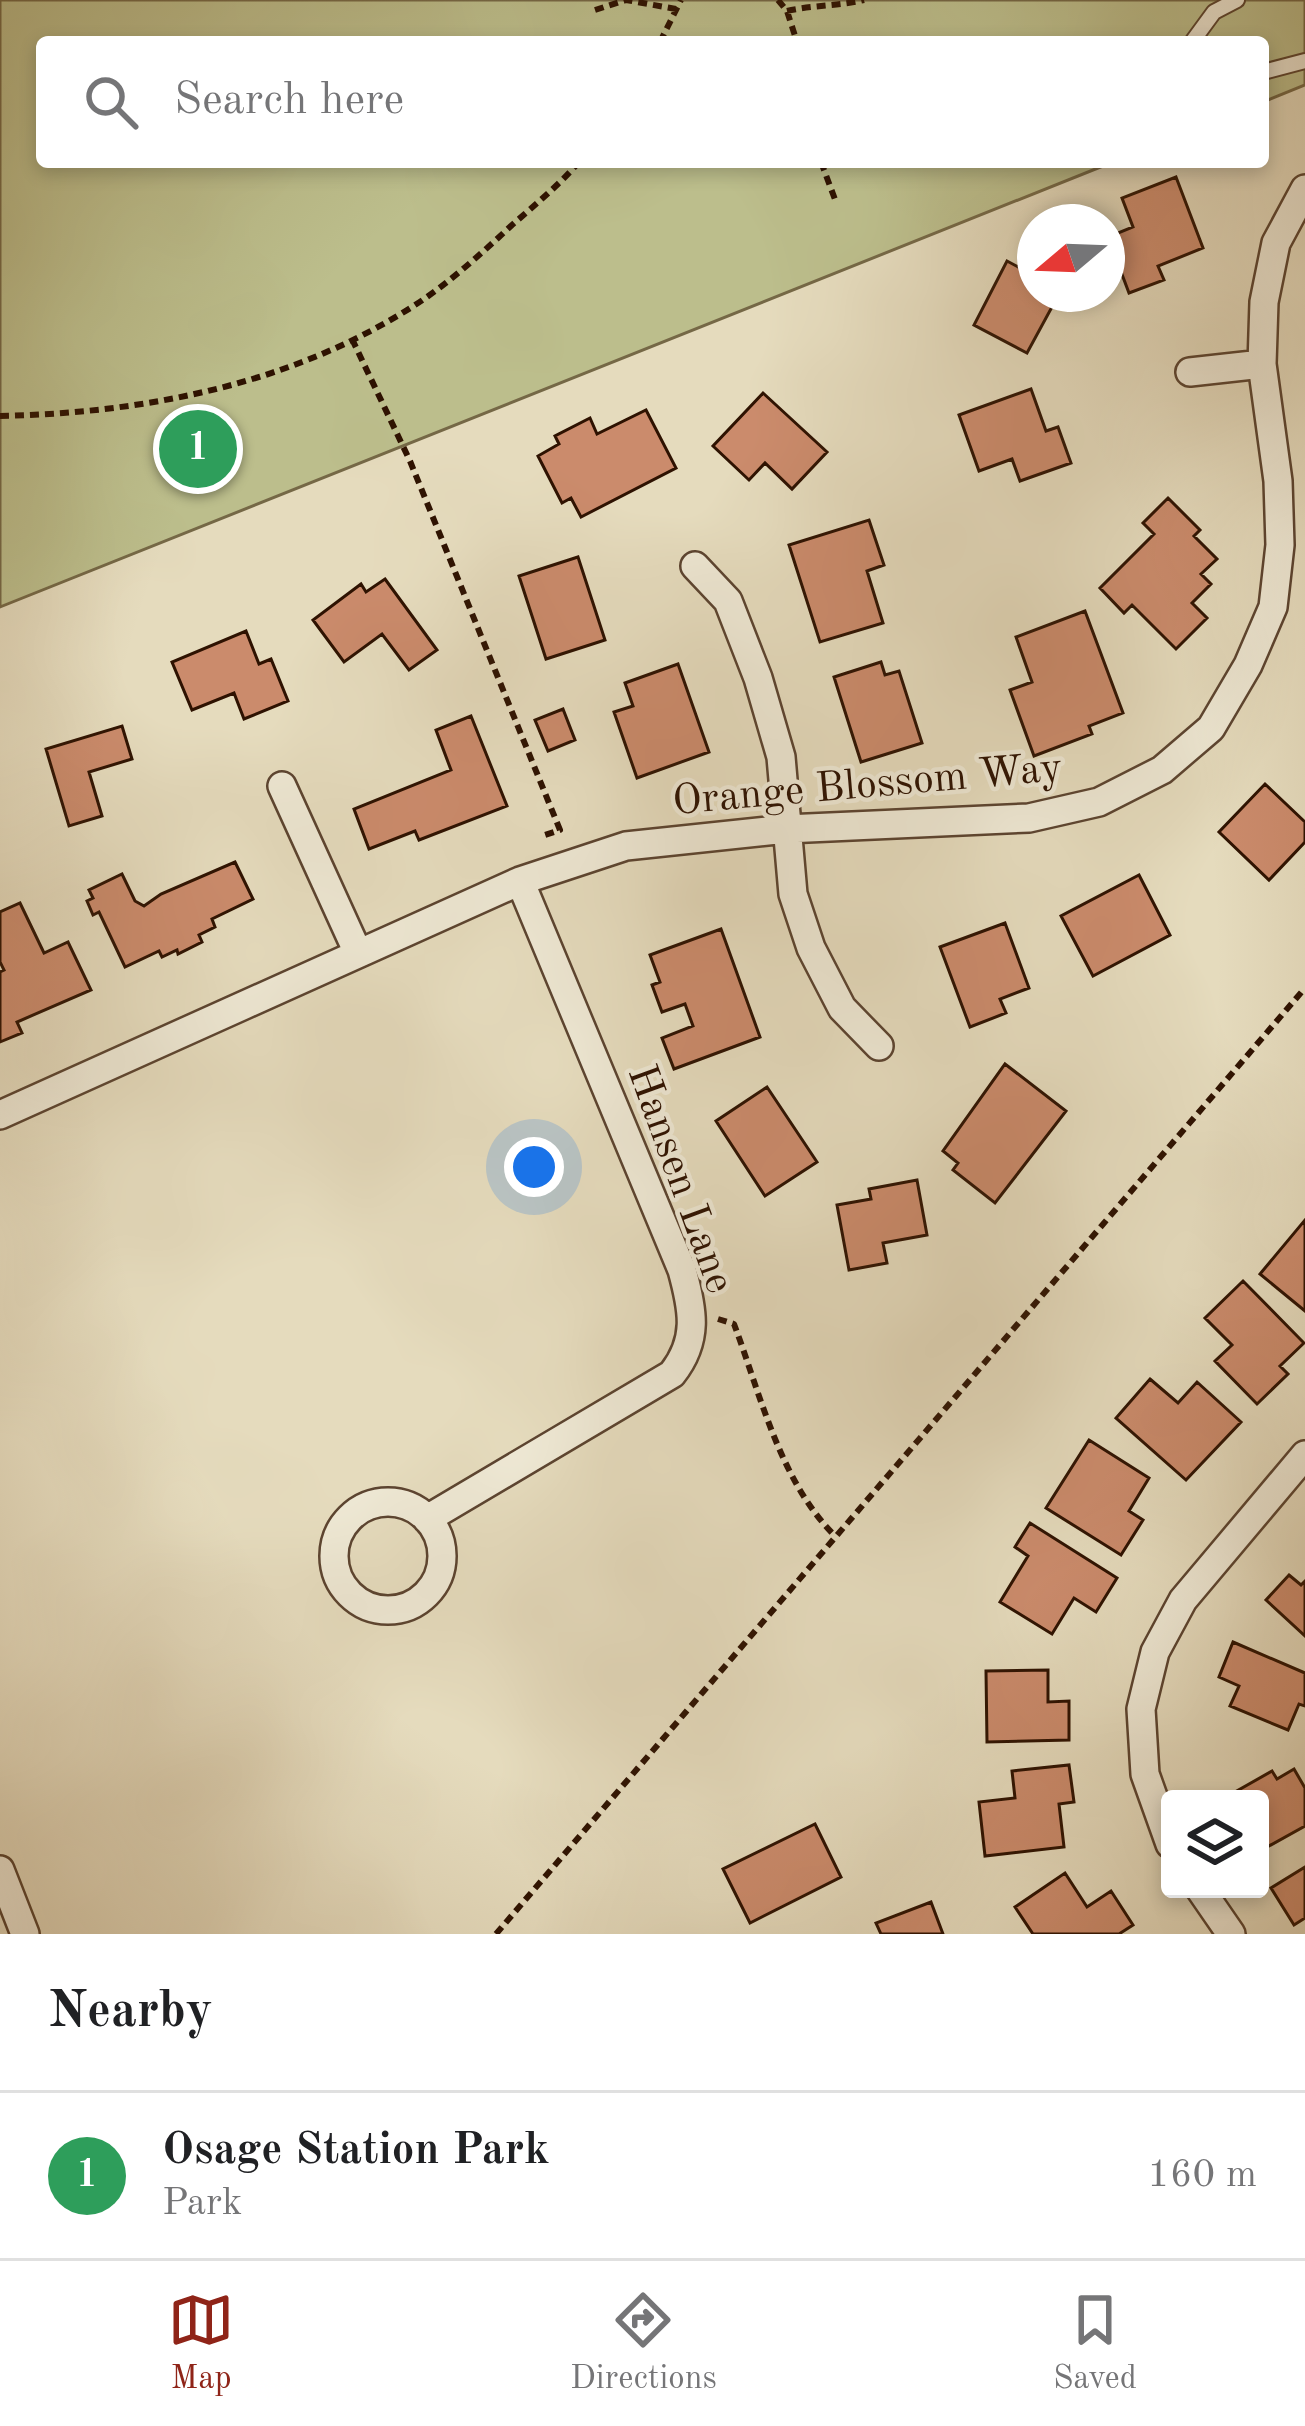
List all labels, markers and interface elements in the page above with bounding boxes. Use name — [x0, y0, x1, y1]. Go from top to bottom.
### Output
search box — [36, 36, 1269, 168]
icon: search — [78, 69, 144, 135]
text: Search here — [174, 79, 404, 124]
north arrow — [1017, 204, 1125, 312]
pin: 1 — [159, 404, 237, 494]
street label: Orange Blossom Way — [671, 748, 1064, 824]
street label: Hansen Lane — [619, 1060, 740, 1299]
your location — [504, 1137, 564, 1197]
map controls — [1161, 1790, 1269, 1898]
button: layers — [1161, 1790, 1269, 1898]
text: Nearby — [48, 1987, 213, 2038]
text: Osage Station Park — [162, 2129, 549, 2174]
text: 1 — [76, 2156, 98, 2195]
text: 160 m — [1147, 2156, 1257, 2195]
text: Park — [162, 2184, 242, 2223]
tab: Map — [168, 2287, 234, 2400]
tab: Directions — [570, 2287, 717, 2400]
tab: Saved — [1053, 2287, 1137, 2400]

